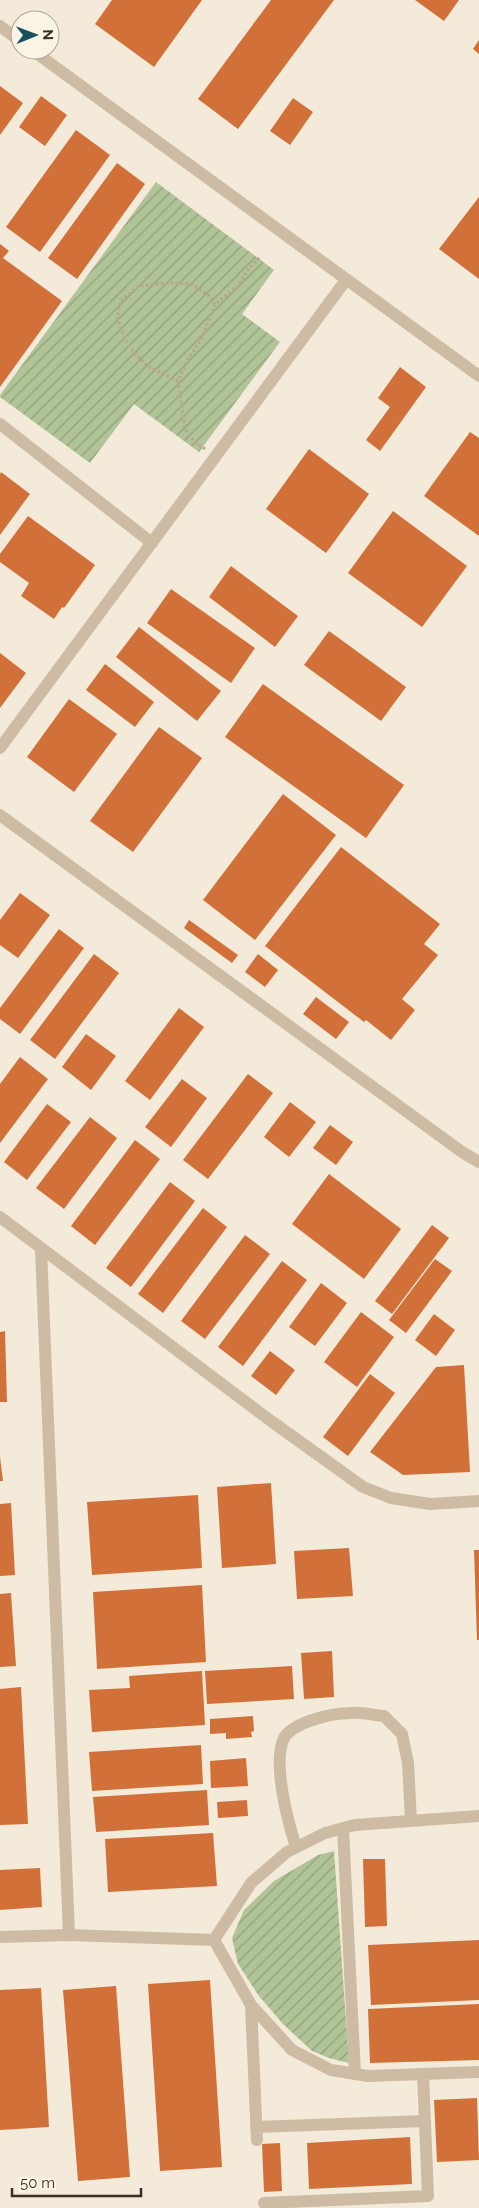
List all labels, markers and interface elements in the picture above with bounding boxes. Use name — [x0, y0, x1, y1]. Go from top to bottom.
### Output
north arrow — [10, 10, 60, 60]
text: N — [40, 29, 56, 40]
scale bar — [12, 2166, 141, 2198]
text: 50 m — [20, 2174, 55, 2192]

